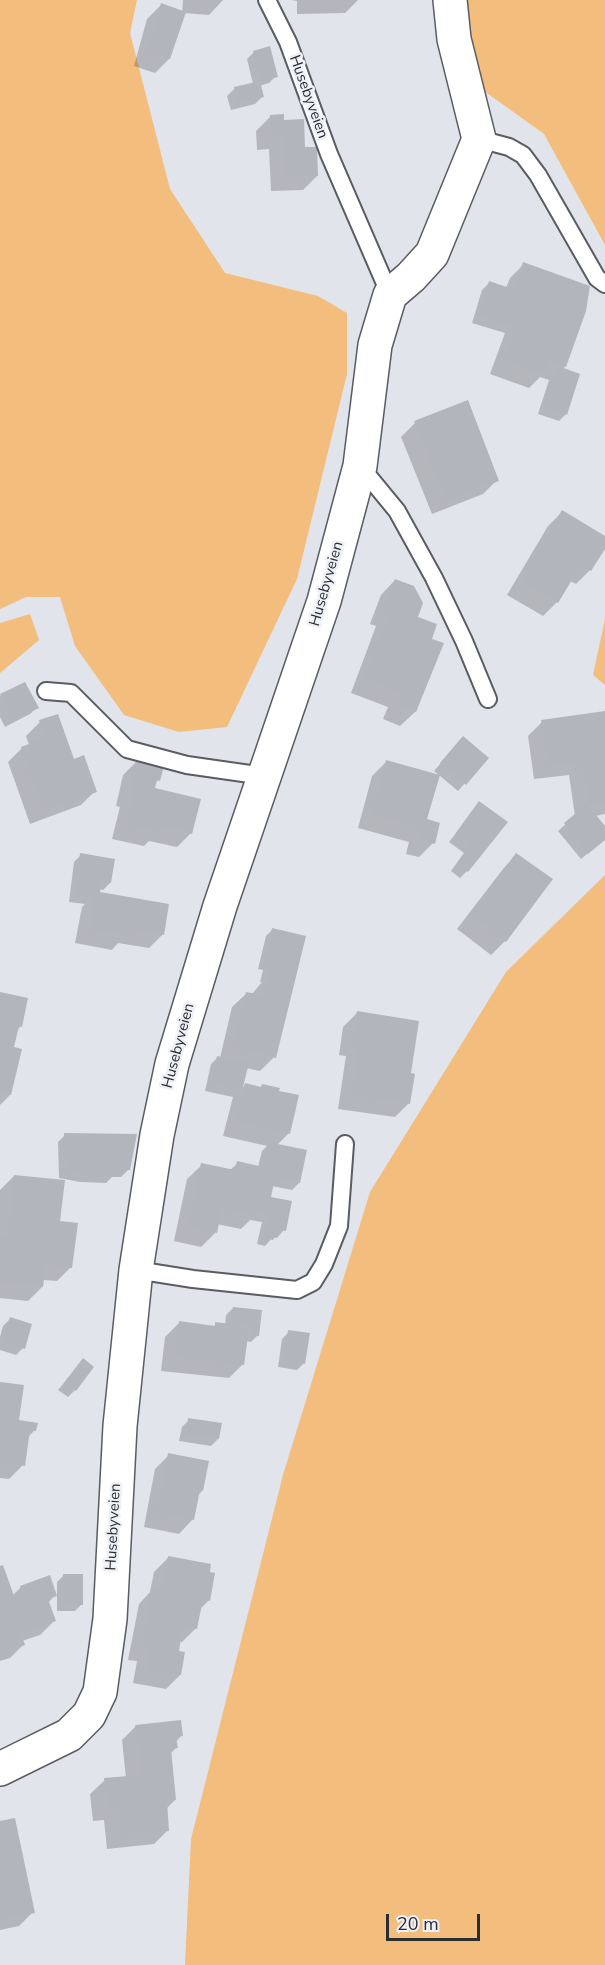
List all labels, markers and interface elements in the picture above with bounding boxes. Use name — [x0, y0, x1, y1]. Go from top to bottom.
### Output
street label: Husebyveien — [285, 53, 331, 141]
street label: Husebyveien — [306, 540, 348, 628]
street label: Husebyveien — [159, 1002, 199, 1090]
street label: Husebyveien — [103, 1483, 125, 1571]
scale bar — [389, 1902, 484, 1940]
text: 20 m — [397, 1912, 439, 1936]

